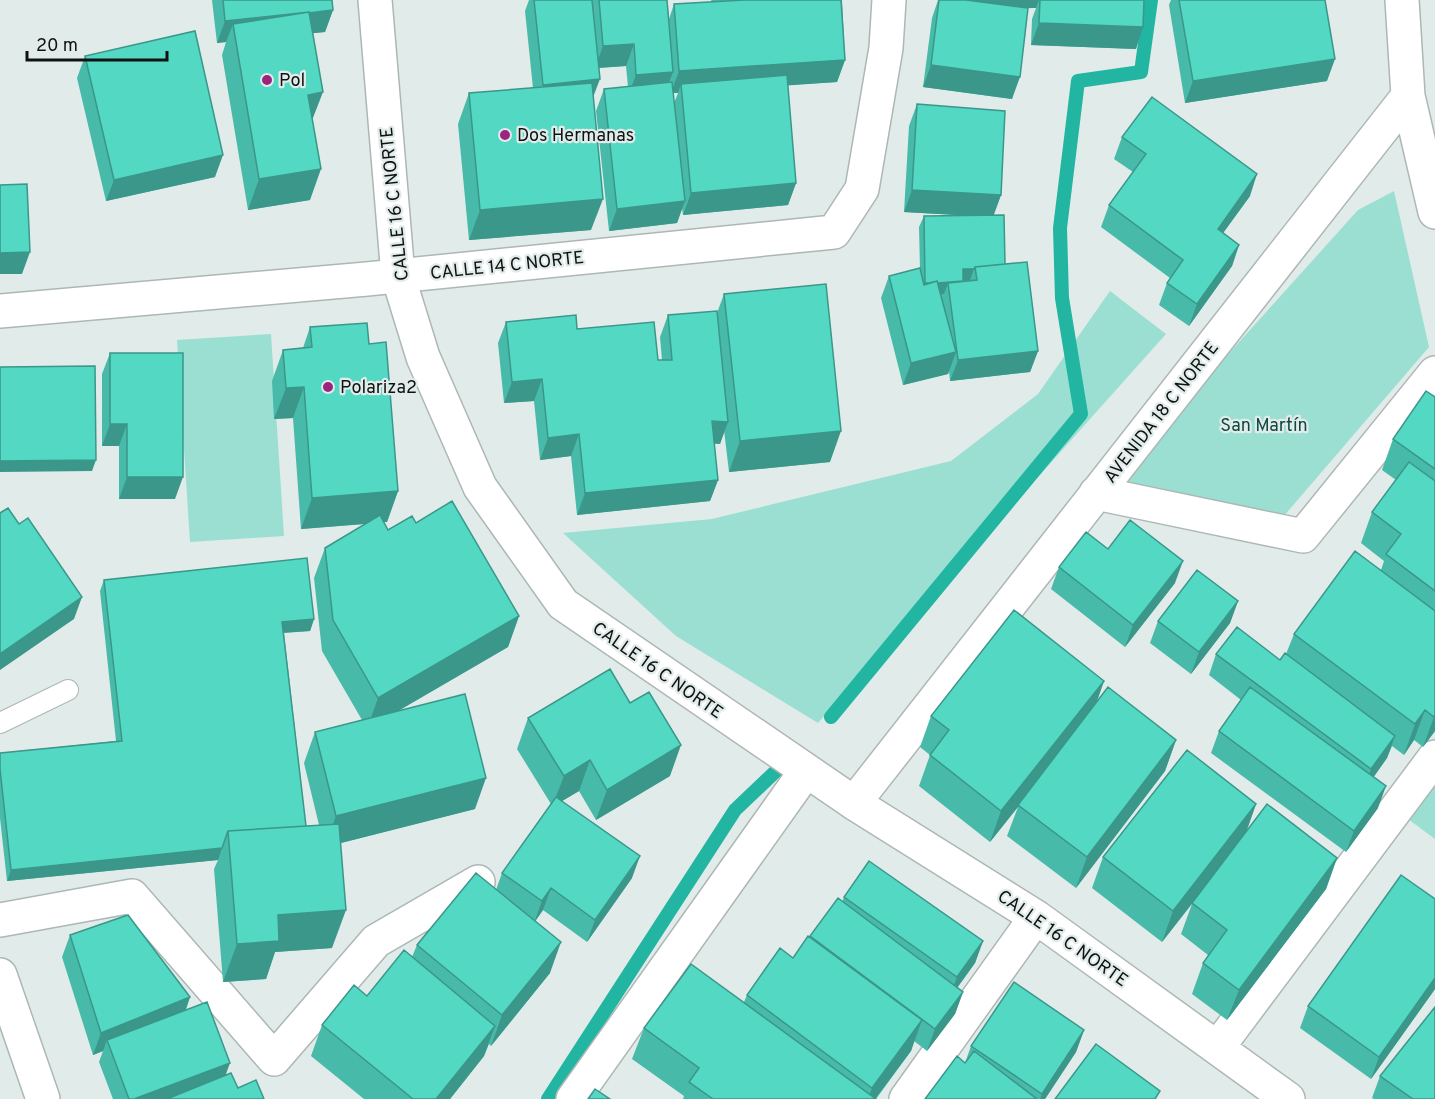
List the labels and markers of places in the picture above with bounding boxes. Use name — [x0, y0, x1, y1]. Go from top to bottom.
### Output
place label: Pol — [279, 70, 305, 93]
marker: Pol — [260, 73, 274, 87]
place label: Dos Hermanas — [517, 125, 634, 148]
marker: Dos Hermanas — [498, 128, 512, 142]
place label: Polariza2 — [340, 377, 417, 400]
marker: Polariza2 — [321, 380, 335, 394]

